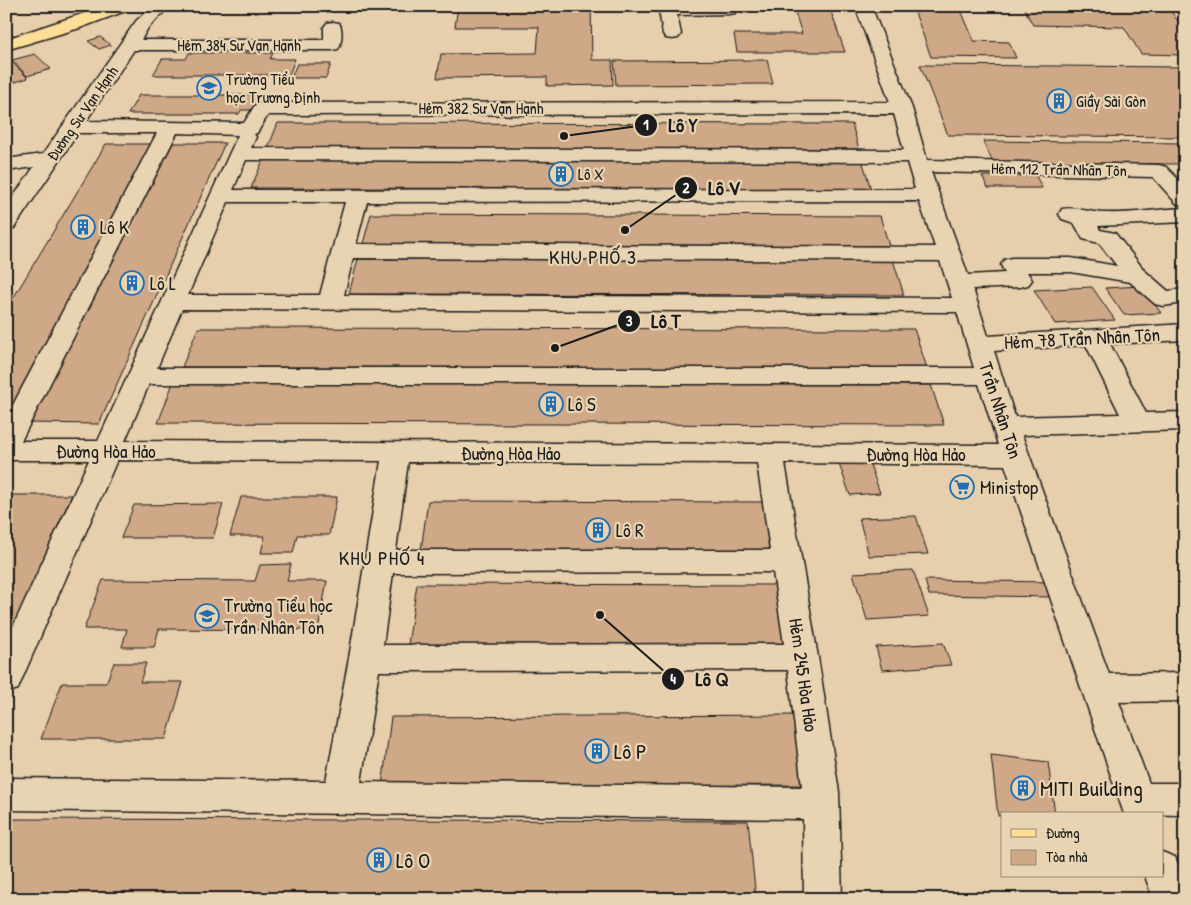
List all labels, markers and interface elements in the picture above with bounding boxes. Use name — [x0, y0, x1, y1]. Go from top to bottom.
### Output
street label: Hẻm 384 Sư Vạn Hạnh — [177, 34, 301, 56]
street label: Đường Sư Vạn Hạnh — [41, 61, 123, 165]
place label: Trường Tiểu học Trương Định — [226, 68, 320, 108]
school or university icon: Trường Tiểu học Trương Định — [196, 75, 222, 101]
building icon: Giầy Sài Gòn — [1046, 88, 1072, 114]
place label: Giầy Sài Gòn — [1076, 90, 1146, 112]
street label: Hẻm 382 Sư Vạn Hạnh — [419, 97, 544, 119]
callout: Lô Y — [634, 108, 707, 143]
text: Lô Y — [669, 111, 698, 138]
text: 1 — [643, 114, 649, 135]
street label: Hẻm 112 Trần Nhân Tôn — [991, 157, 1127, 181]
building icon: Lô X — [548, 161, 574, 187]
place label: Lô X — [578, 163, 604, 185]
callout: Lô V — [673, 170, 750, 205]
text: Lô V — [708, 174, 740, 201]
text: 2 — [682, 177, 690, 198]
building icon: Lô K — [70, 214, 96, 240]
place label: Lô K — [100, 214, 129, 240]
district label: KHU PHỐ 3 — [549, 243, 637, 270]
building icon: Lô L — [119, 270, 145, 296]
place label: Lô L — [150, 270, 176, 296]
callout: Lô T — [616, 304, 691, 339]
text: Lô T — [651, 307, 681, 334]
text: 3 — [626, 310, 633, 331]
street label: Hẻm 78 Trần Nhân Tôn — [1003, 321, 1161, 355]
street label: Trần Nhân Tôn — [973, 358, 1029, 462]
building icon: Lô S — [538, 391, 564, 417]
place label: Lô S — [568, 391, 596, 417]
street label: Đường Hòa Hảo — [56, 438, 156, 464]
street label: Đường Hòa Hảo — [461, 440, 561, 466]
street label: Đường Hòa Hảo — [866, 441, 966, 467]
supermarket icon: Ministop — [949, 474, 975, 500]
place label: Ministop — [980, 474, 1038, 500]
building icon: Lô R — [585, 517, 611, 543]
place label: Lô R — [616, 517, 644, 543]
district label: KHU PHỐ 4 — [339, 544, 425, 571]
place label: Trường Tiểu học Trần Nhân Tôn — [224, 592, 333, 640]
school or university icon: Trường Tiểu học Trần Nhân Tôn — [194, 603, 220, 629]
street label: Hẻm 245 Hòa Hảo — [783, 616, 825, 734]
callout: Lô Q — [660, 661, 738, 696]
text: Lô Q — [695, 665, 729, 692]
text: 4 — [670, 668, 676, 689]
place label: Lô P — [614, 736, 647, 766]
building icon: Lô P — [584, 738, 610, 764]
place label: MITI Building — [1040, 773, 1143, 803]
building icon: MITI Building — [1010, 775, 1036, 801]
legend — [1001, 812, 1164, 878]
text: Đường — [1046, 822, 1080, 843]
place label: Lô O — [396, 845, 430, 875]
text: Tòa nhà — [1046, 846, 1087, 867]
building icon: Lô O — [366, 847, 392, 873]

